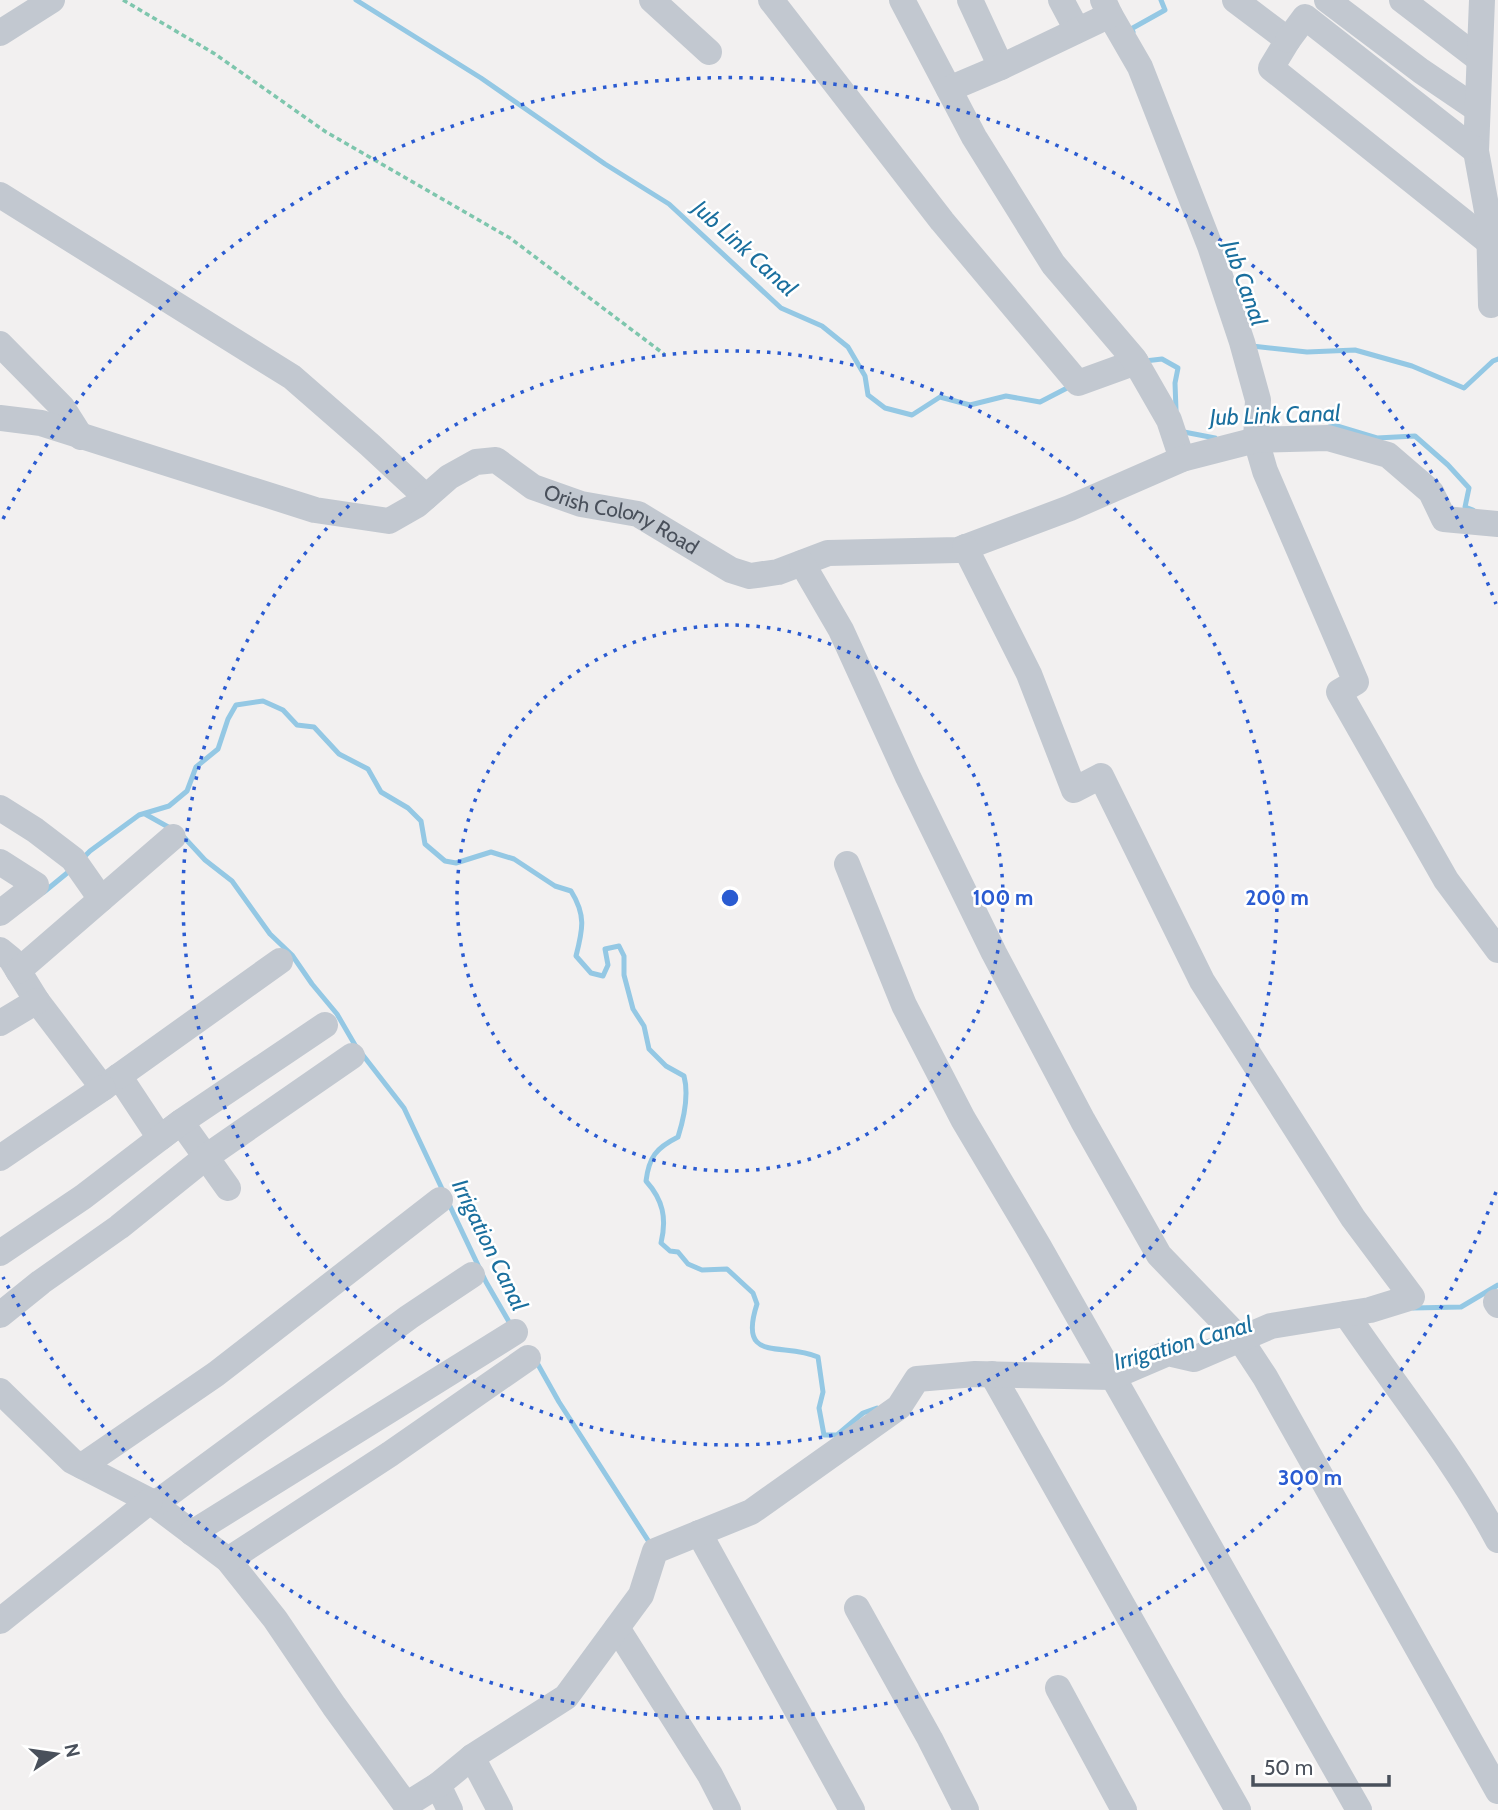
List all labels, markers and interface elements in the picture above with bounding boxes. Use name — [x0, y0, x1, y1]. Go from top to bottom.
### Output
water label: Jub Link Canal — [686, 192, 803, 303]
water label: Jub Canal — [1216, 235, 1274, 330]
water label: Jub Link Canal — [1207, 399, 1341, 431]
street label: Orish Colony Road — [541, 479, 703, 560]
text: 100 m — [973, 885, 1033, 910]
text: 200 m — [1245, 885, 1309, 910]
centre of rings — [718, 886, 742, 910]
water label: Irrigation Canal — [446, 1175, 534, 1316]
water label: Irrigation Canal — [1111, 1310, 1256, 1376]
text: 300 m — [1278, 1465, 1342, 1490]
north arrow — [21, 1719, 91, 1789]
text: N — [59, 1741, 85, 1759]
scale bar — [1253, 1744, 1390, 1788]
text: 50 m — [1264, 1755, 1313, 1780]

